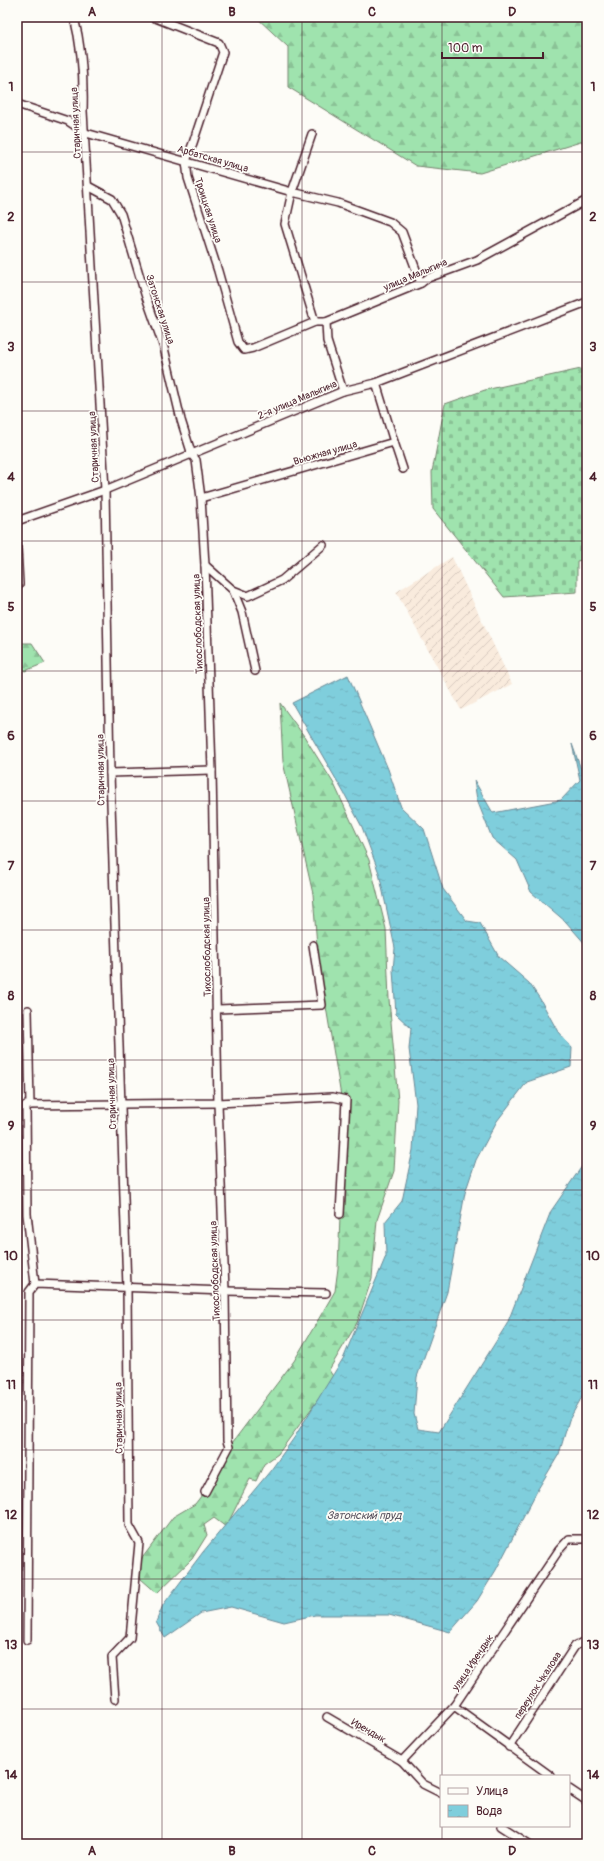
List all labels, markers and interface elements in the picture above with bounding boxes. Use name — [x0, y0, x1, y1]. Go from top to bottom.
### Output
text: A — [88, 4, 97, 20]
text: B — [228, 4, 236, 20]
text: C — [368, 4, 376, 20]
text: D — [508, 4, 516, 20]
scale bar — [442, 34, 543, 60]
text: 100 m — [448, 41, 483, 56]
text: 1 — [8, 79, 14, 95]
text: 1 — [590, 79, 596, 95]
street label: Старичная улица — [68, 87, 84, 159]
street label: Арбатская улица — [176, 143, 250, 175]
street label: Троицкая улица — [192, 176, 224, 245]
text: 2 — [7, 209, 15, 225]
text: 2 — [589, 209, 597, 225]
street label: улица Малыгина — [381, 256, 449, 294]
street label: Затонская улица — [143, 273, 177, 346]
text: 3 — [7, 339, 15, 355]
text: 3 — [589, 339, 597, 355]
street label: 2-я улица Малыгина — [256, 378, 339, 422]
street label: Старичная улица — [86, 411, 102, 483]
street label: Вьюжная улица — [292, 438, 359, 468]
text: 4 — [7, 469, 15, 485]
text: 4 — [589, 469, 597, 485]
street label: Тихослободская улица — [190, 574, 206, 674]
text: 5 — [7, 599, 15, 615]
text: 5 — [589, 599, 597, 615]
text: 6 — [7, 728, 15, 744]
text: 6 — [589, 728, 597, 744]
street label: Старичная улица — [94, 734, 108, 806]
text: 7 — [8, 858, 15, 874]
text: 7 — [590, 858, 597, 874]
street label: Тихослободская улица — [200, 897, 214, 997]
text: 8 — [8, 988, 15, 1004]
text: 8 — [590, 988, 597, 1004]
street label: Старичная улица — [105, 1058, 119, 1130]
text: 9 — [8, 1118, 15, 1134]
text: 9 — [590, 1118, 597, 1134]
street label: Тихослободская улица — [207, 1221, 223, 1321]
text: 10 — [4, 1248, 18, 1264]
text: 10 — [586, 1248, 600, 1264]
text: 11 — [6, 1377, 16, 1393]
text: 11 — [588, 1377, 598, 1393]
street label: Старичная улица — [112, 1382, 126, 1454]
text: 12 — [5, 1507, 17, 1523]
text: 12 — [587, 1507, 599, 1523]
water label: Затонский пруд — [327, 1509, 403, 1522]
street label: улица Ирендык — [449, 1632, 496, 1694]
text: 13 — [5, 1637, 17, 1653]
text: 13 — [587, 1637, 599, 1653]
street label: переулок Чкалова — [512, 1649, 564, 1721]
street label: Ирендык — [349, 1716, 388, 1746]
text: 14 — [5, 1767, 18, 1783]
text: 14 — [587, 1767, 600, 1783]
legend — [440, 1775, 570, 1827]
text: Улица — [476, 1784, 508, 1799]
text: Вода — [476, 1804, 502, 1819]
text: A — [88, 1843, 97, 1859]
text: B — [228, 1843, 236, 1859]
text: C — [368, 1843, 376, 1859]
text: D — [508, 1843, 516, 1859]

